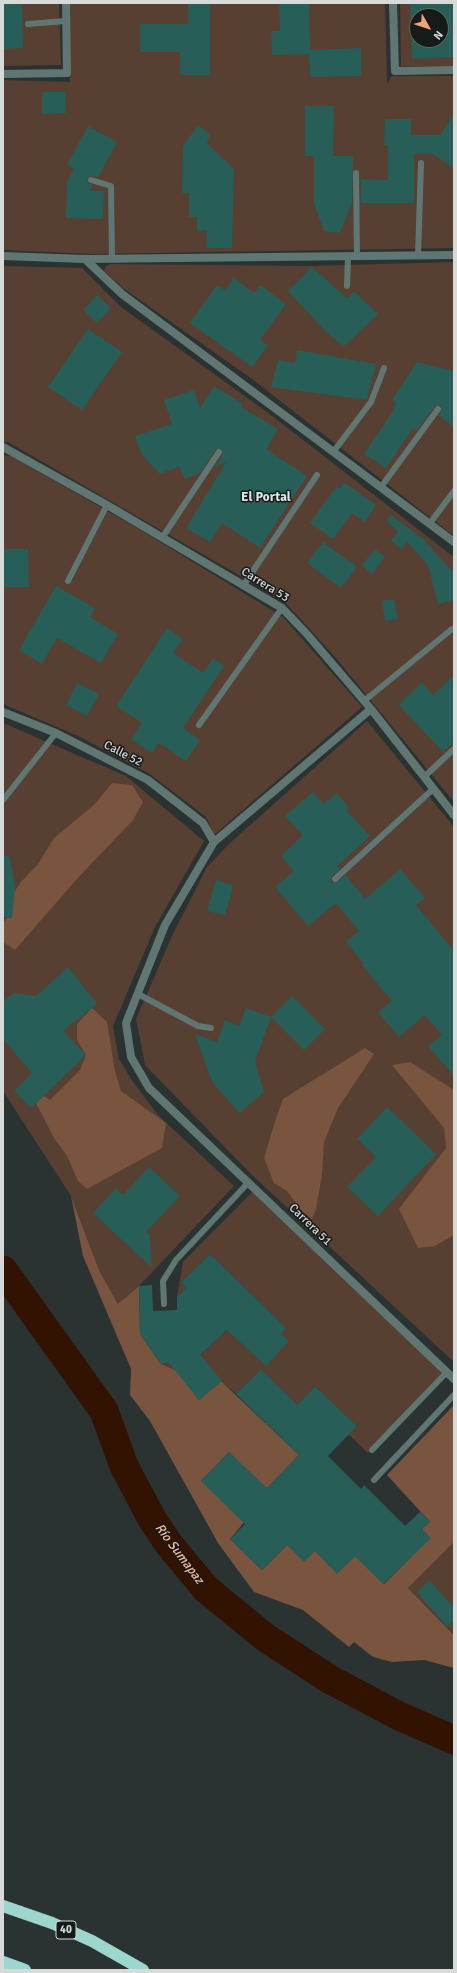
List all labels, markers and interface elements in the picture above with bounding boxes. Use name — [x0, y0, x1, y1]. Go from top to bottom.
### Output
north arrow — [409, 8, 449, 48]
text: N — [430, 28, 445, 42]
district label: El Portal — [241, 490, 291, 506]
street label: Carrera 53 — [238, 565, 292, 605]
street label: Calle 52 — [101, 738, 145, 770]
street label: Carrera 51 — [286, 1201, 334, 1249]
water label: Río Sumapaz — [151, 1521, 207, 1587]
road number: 40 — [56, 1921, 76, 1939]

